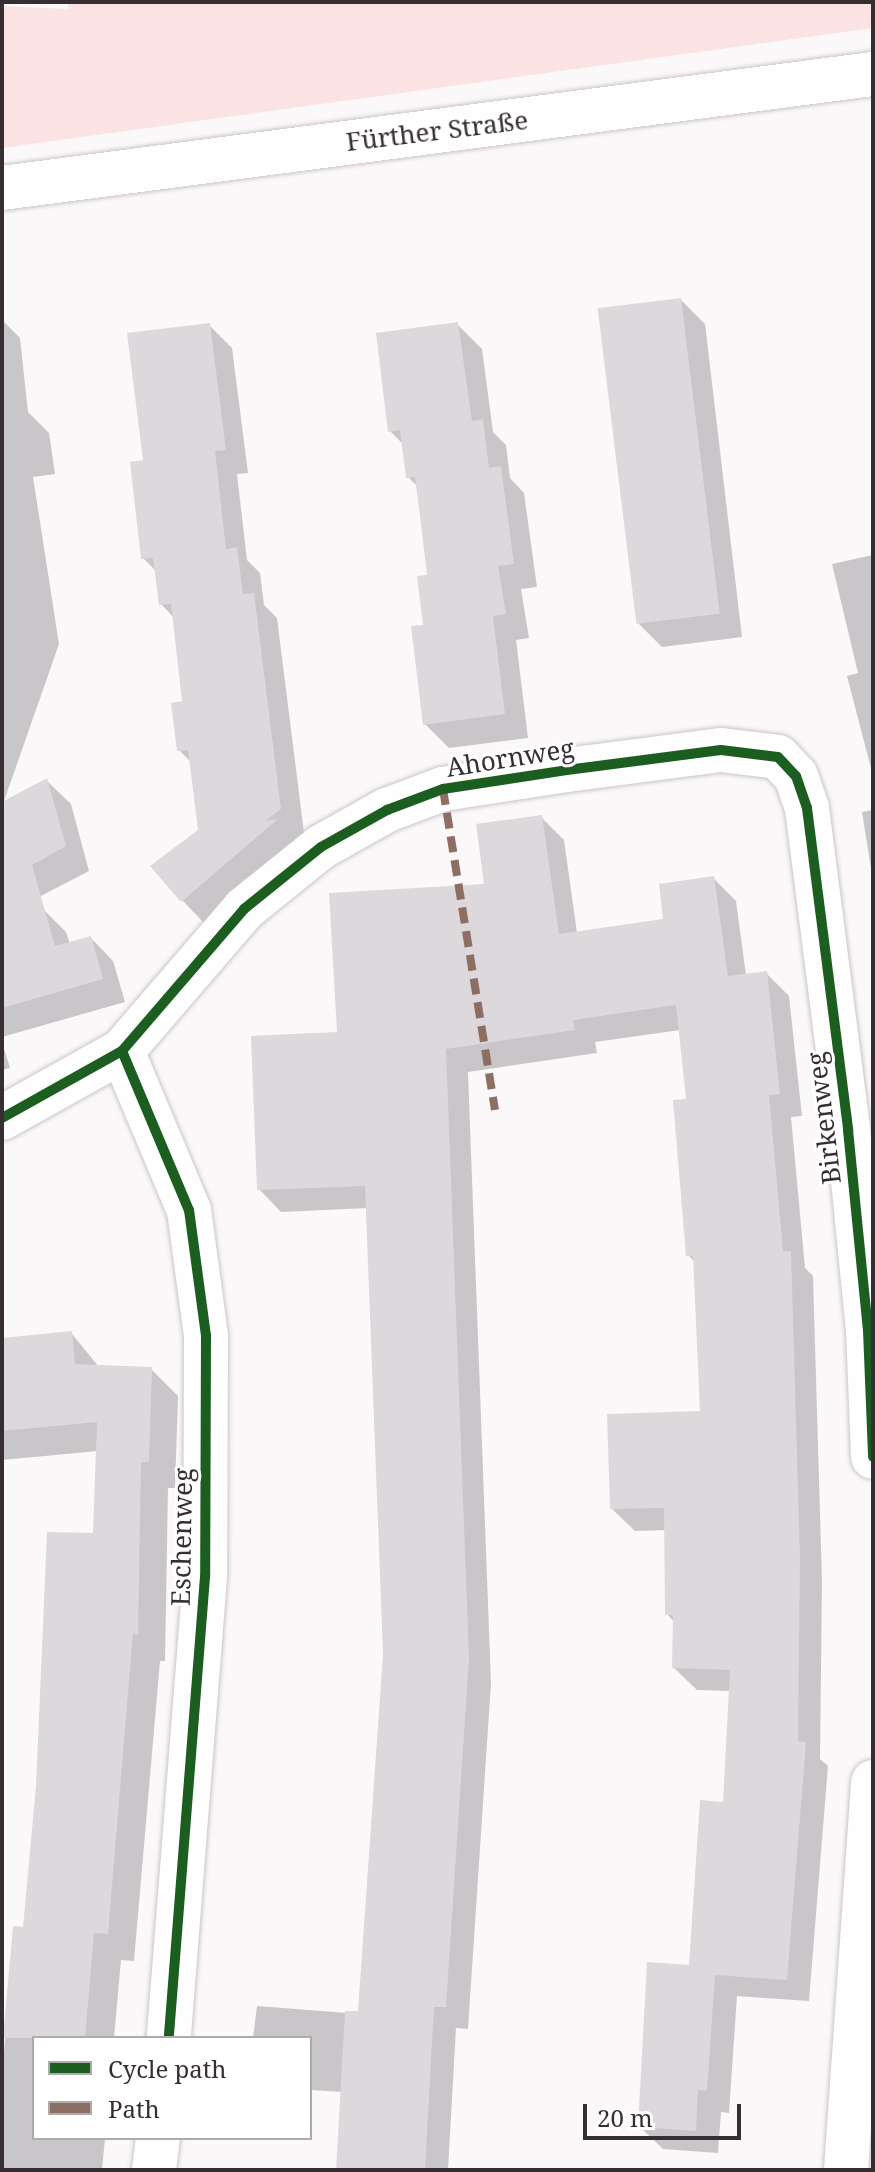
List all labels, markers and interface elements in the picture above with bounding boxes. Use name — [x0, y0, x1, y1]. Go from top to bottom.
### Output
street label: Fürther Straße — [344, 104, 530, 158]
street label: Ahornweg — [444, 732, 576, 784]
street label: Birkenweg — [800, 1050, 848, 1186]
street label: Eschenweg — [165, 1468, 199, 1606]
legend — [32, 2036, 312, 2140]
text: Cycle path — [108, 2052, 227, 2085]
scale bar — [587, 2088, 745, 2138]
text: Path — [108, 2092, 160, 2125]
text: 20 m — [597, 2101, 653, 2134]

